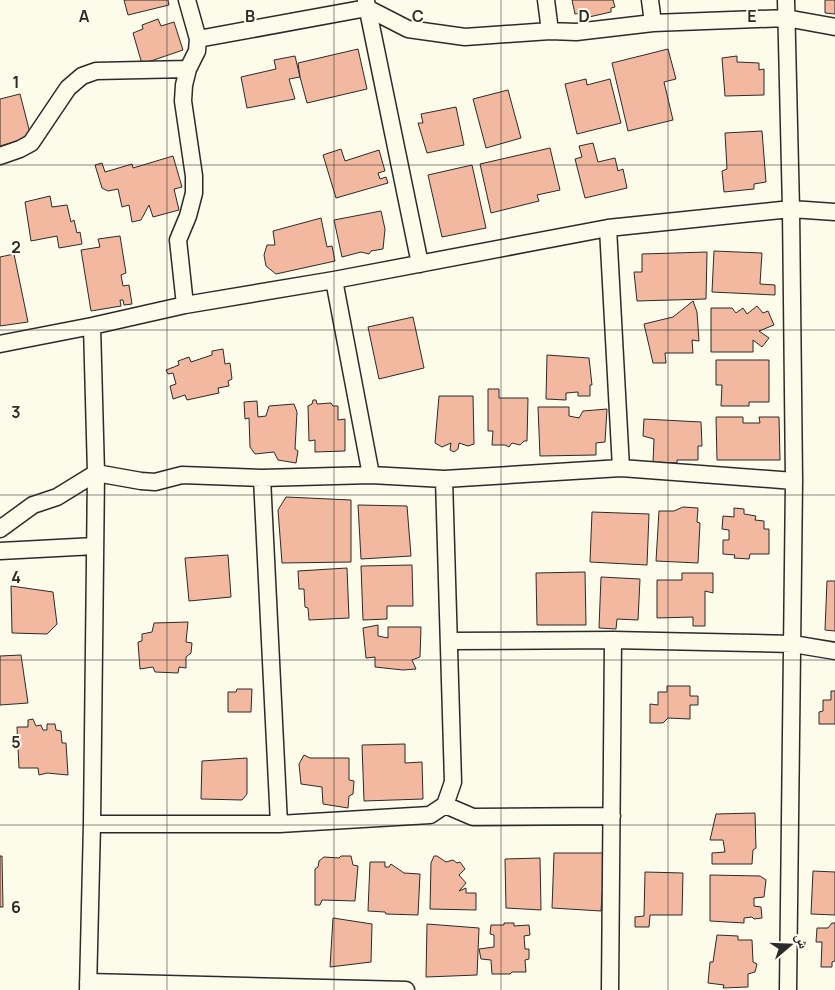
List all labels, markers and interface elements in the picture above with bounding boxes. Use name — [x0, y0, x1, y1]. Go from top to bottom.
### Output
text: A — [79, 5, 90, 27]
text: B — [245, 5, 255, 27]
text: C — [412, 5, 424, 27]
text: D — [578, 5, 590, 27]
text: E — [747, 5, 757, 27]
text: 1 — [12, 71, 20, 93]
text: 2 — [11, 236, 21, 258]
text: 3 — [11, 401, 21, 423]
text: 4 — [11, 566, 21, 588]
text: 5 — [11, 731, 21, 753]
text: 6 — [11, 896, 21, 918]
north arrow — [765, 920, 815, 970]
text: ش — [791, 930, 814, 951]

